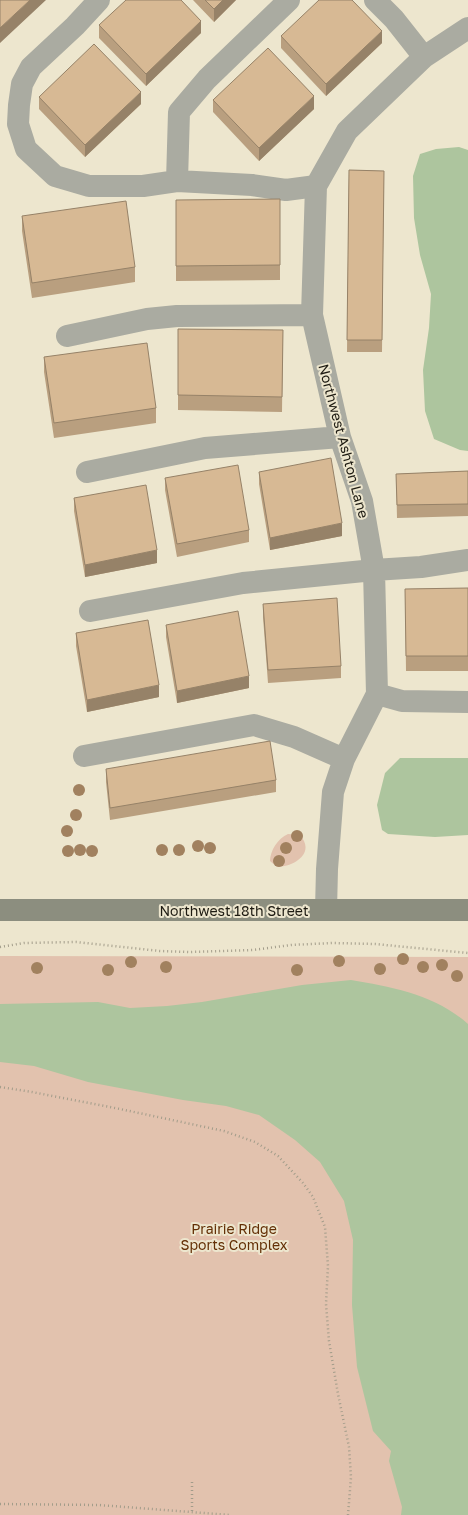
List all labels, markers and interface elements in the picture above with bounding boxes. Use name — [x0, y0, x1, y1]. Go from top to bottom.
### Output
street label: Northwest Ashton Lane — [315, 362, 373, 520]
street label: Northwest 18th Street — [159, 902, 309, 919]
park label: Prairie Ridge Sports Complex — [180, 1220, 288, 1253]

